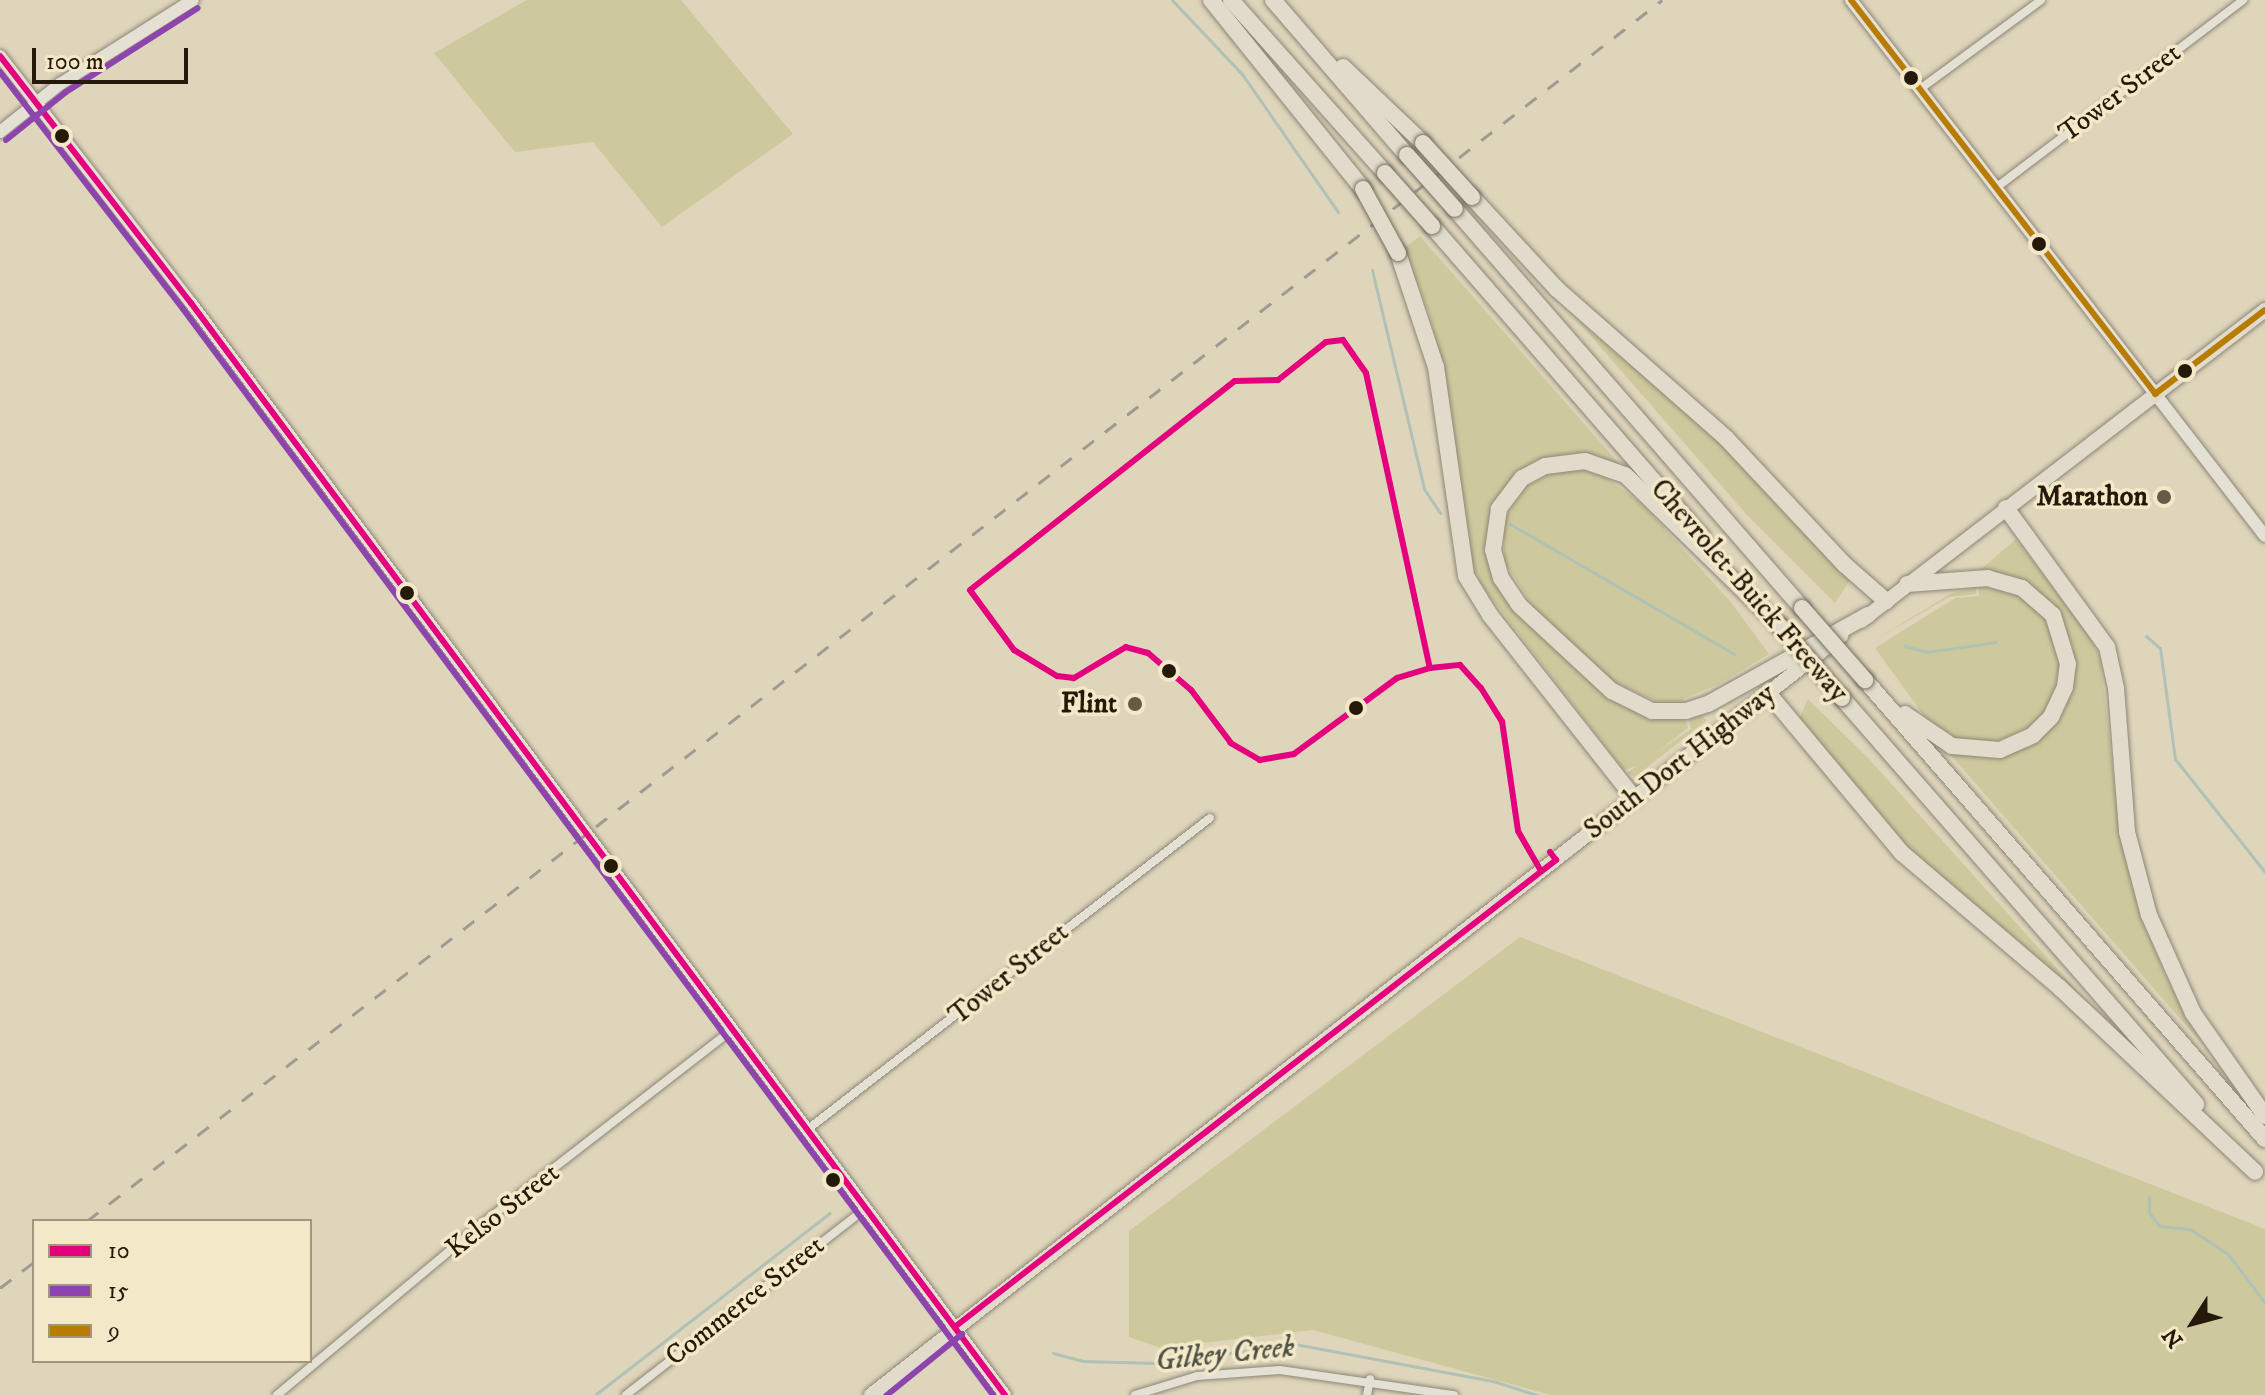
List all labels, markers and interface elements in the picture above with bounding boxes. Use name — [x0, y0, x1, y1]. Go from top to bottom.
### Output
scale bar — [36, 32, 192, 82]
street label: Tower Street — [2052, 36, 2188, 150]
text: 100 m — [46, 47, 104, 77]
unlabelled marker — [1903, 70, 1919, 86]
unlabelled marker — [54, 128, 70, 144]
unlabelled marker — [2031, 236, 2047, 252]
unlabelled marker — [2177, 363, 2193, 379]
street label: Chevrolet-Buick Freeway — [1643, 473, 1855, 709]
place label: Marathon — [2036, 480, 2148, 514]
marker: Marathon — [2155, 488, 2173, 506]
unlabelled marker — [399, 585, 415, 601]
unlabelled marker — [1161, 663, 1177, 679]
street label: South Dort Highway — [1578, 677, 1782, 847]
place label: Flint — [1061, 687, 1117, 721]
marker: Flint — [1124, 693, 1146, 715]
unlabelled marker — [1348, 700, 1364, 716]
unlabelled marker — [603, 858, 619, 874]
street label: Tower Street — [942, 916, 1076, 1032]
street label: Kelso Street — [440, 1156, 566, 1266]
unlabelled marker — [825, 1172, 841, 1188]
legend — [32, 1219, 312, 1363]
street label: Commerce Street — [659, 1229, 831, 1373]
text: 10 — [108, 1236, 130, 1266]
text: 15 — [108, 1276, 129, 1306]
north arrow — [2153, 1283, 2233, 1363]
text: 9 — [108, 1316, 120, 1346]
text: N — [2157, 1322, 2189, 1353]
water label: Gilkey Creek — [1154, 1330, 1296, 1380]

